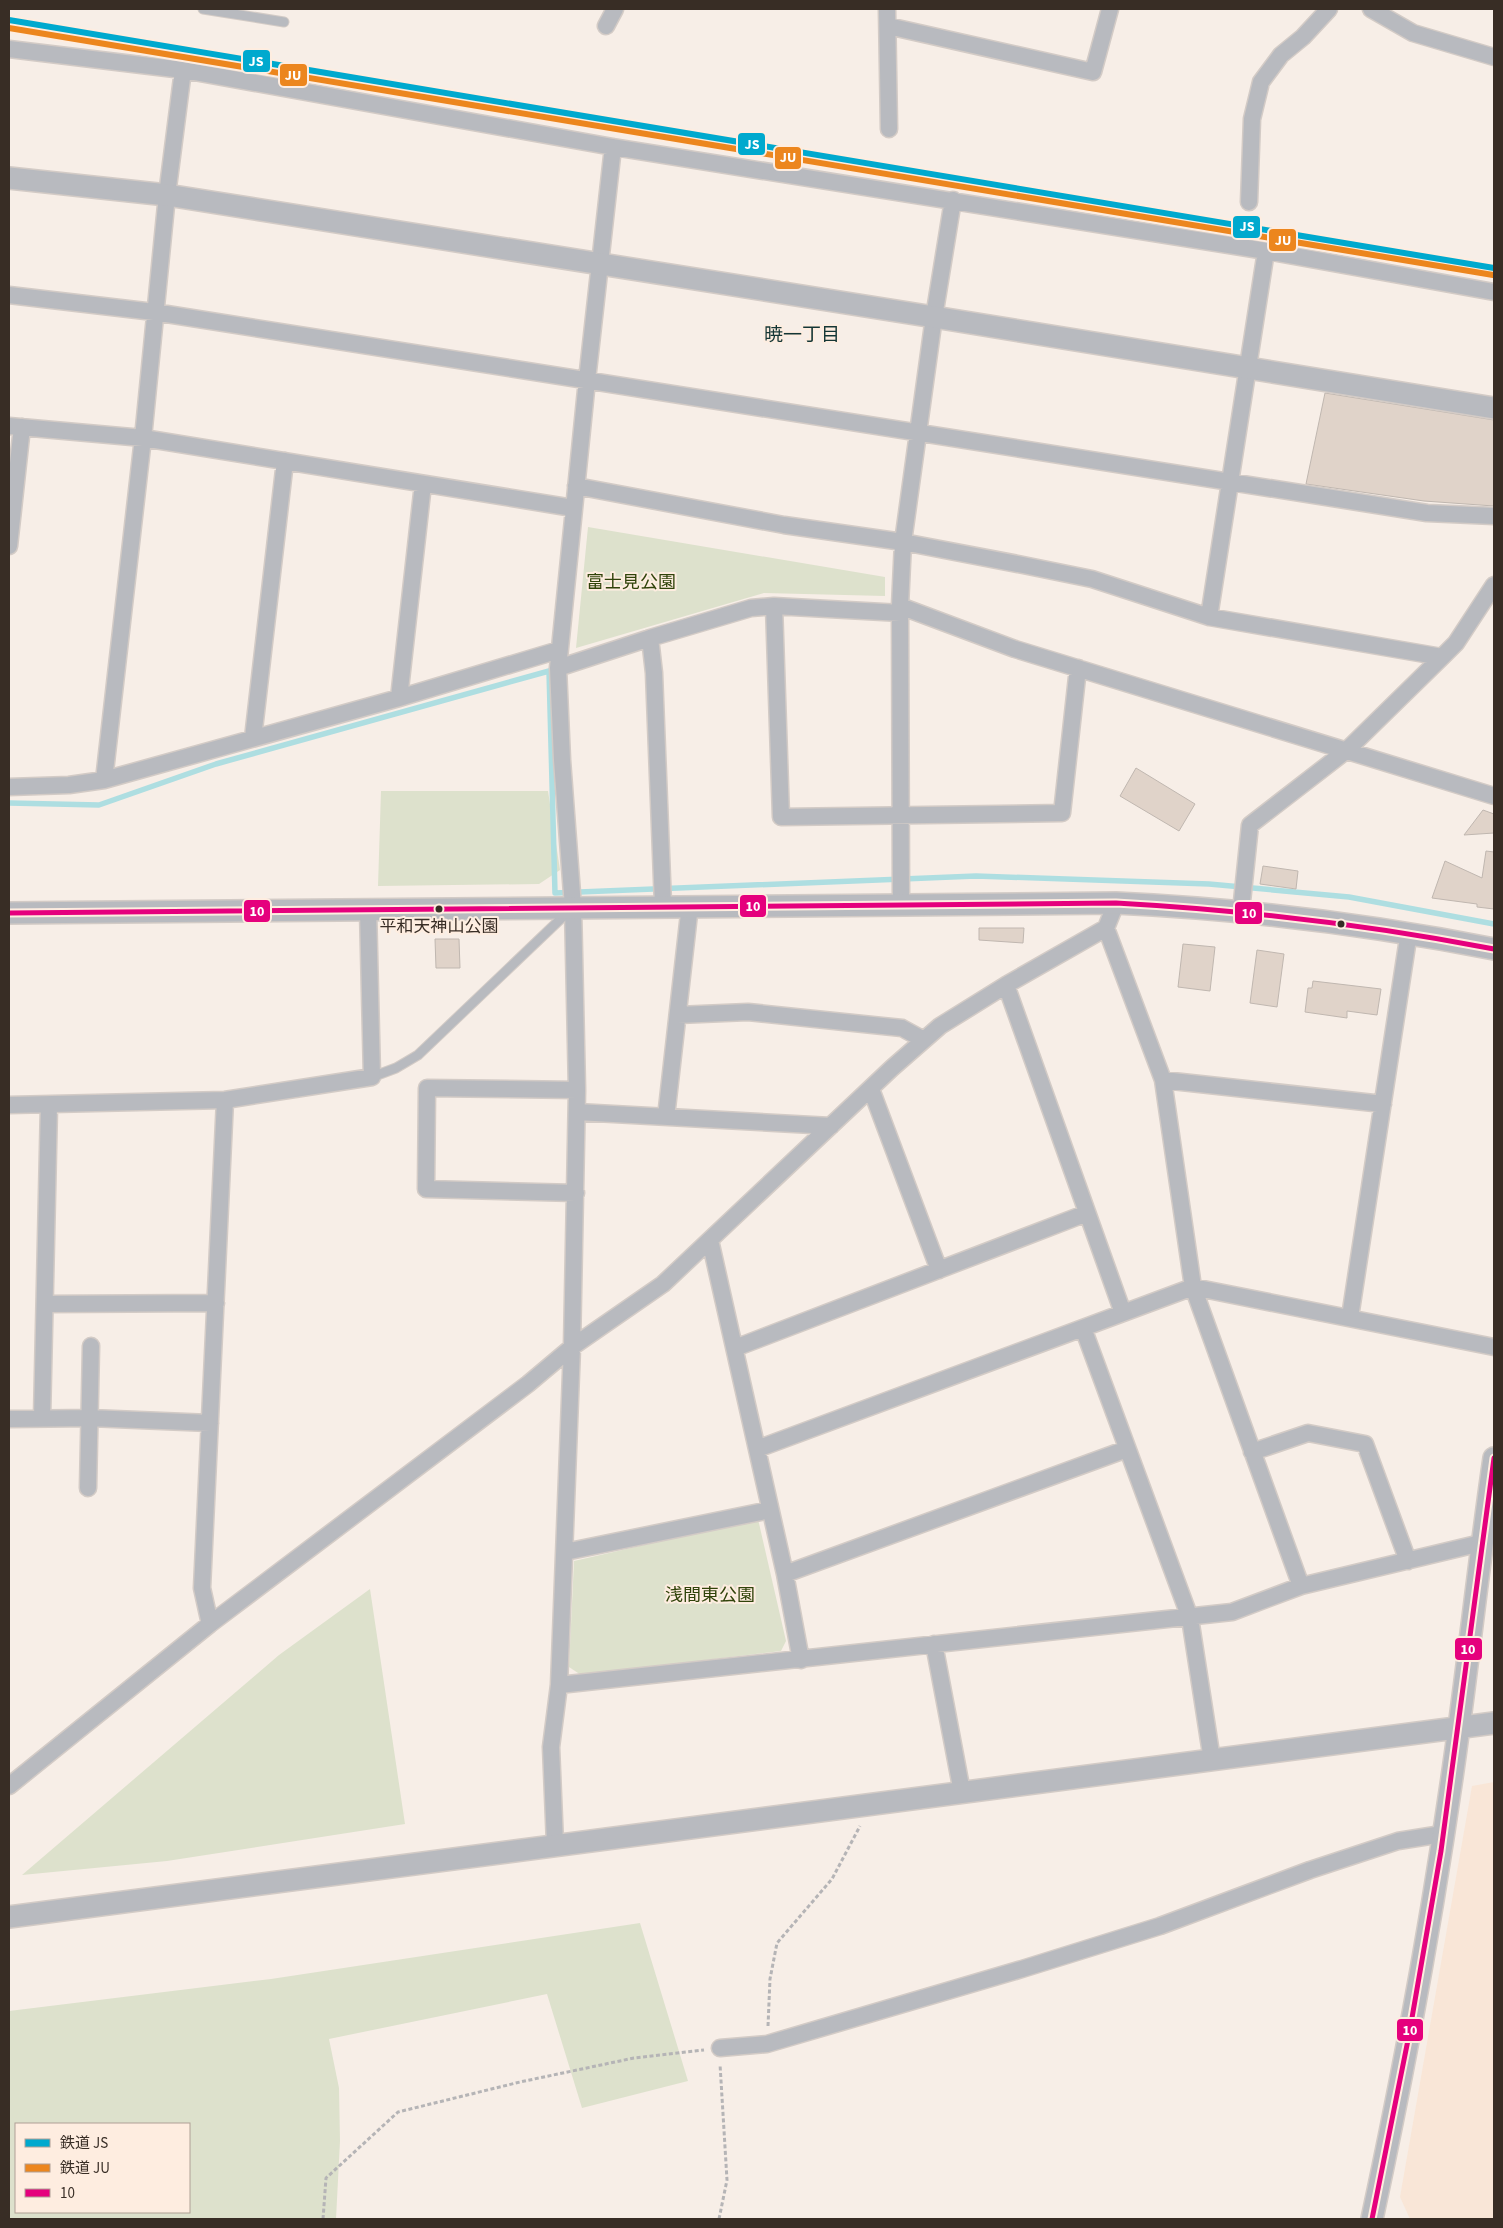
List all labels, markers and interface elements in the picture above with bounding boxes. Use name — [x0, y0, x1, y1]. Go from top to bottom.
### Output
line badge: JS — [242, 49, 271, 73]
text: JS — [249, 52, 264, 72]
line badge: JU — [279, 63, 308, 87]
text: JU — [285, 66, 301, 86]
line badge: JS — [737, 132, 766, 156]
text: JS — [745, 135, 760, 155]
line badge: JU — [774, 146, 802, 170]
text: JU — [780, 148, 796, 168]
line badge: JS — [1232, 215, 1261, 239]
text: JS — [1240, 217, 1255, 237]
line badge: JU — [1268, 228, 1297, 252]
text: JU — [1275, 231, 1291, 251]
district label: 暁一丁目 — [764, 322, 840, 349]
park label: 富士見公園 — [586, 570, 676, 595]
line badge: 10 — [739, 894, 767, 918]
text: 10 — [746, 897, 760, 917]
line badge: 10 — [243, 899, 271, 923]
line badge: 10 — [1234, 901, 1263, 925]
text: 10 — [250, 902, 264, 922]
marker: 平和天神山公園 — [434, 904, 444, 914]
text: 10 — [1242, 904, 1256, 924]
place label: 平和天神山公園 — [380, 915, 499, 939]
unlabelled marker — [1336, 919, 1346, 929]
park label: 浅間東公園 — [665, 1583, 755, 1608]
line badge: 10 — [1454, 1637, 1483, 1661]
text: 10 — [1461, 1640, 1475, 1660]
line badge: 10 — [1396, 2018, 1424, 2042]
text: 10 — [1403, 2021, 1417, 2041]
legend — [15, 2123, 190, 2213]
text: 鉄道 JS — [60, 2133, 108, 2154]
text: 鉄道 JU — [60, 2158, 110, 2179]
text: 10 — [60, 2183, 75, 2204]

